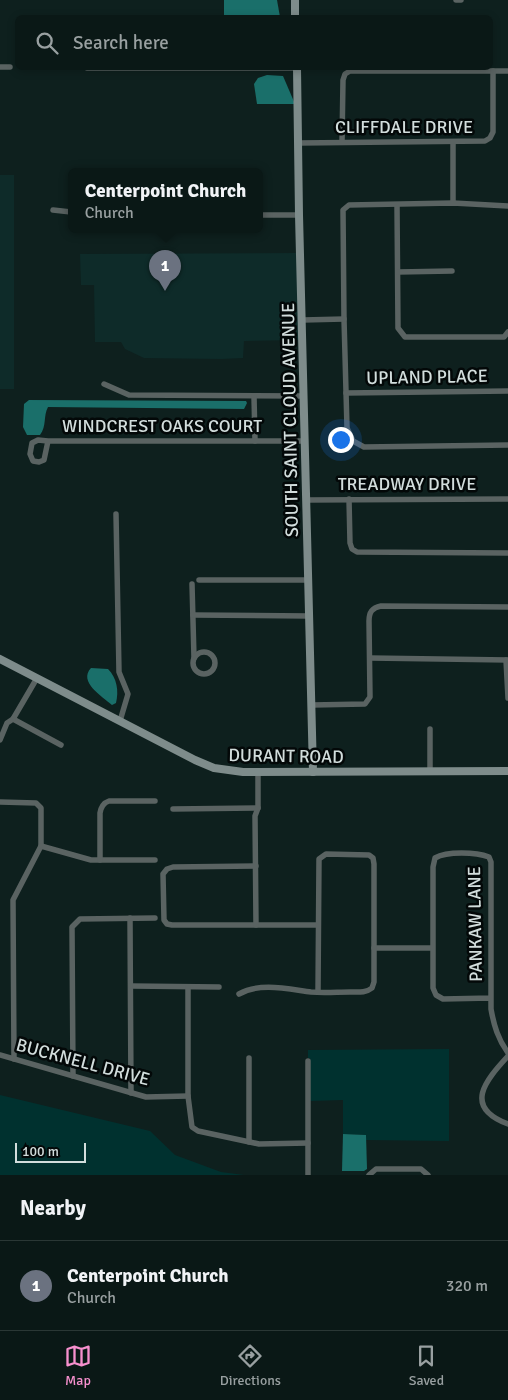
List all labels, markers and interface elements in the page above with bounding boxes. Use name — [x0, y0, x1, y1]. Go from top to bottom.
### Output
search box — [15, 15, 493, 70]
icon: search — [33, 29, 61, 57]
text: Search here — [73, 31, 169, 55]
street label: CLIFFDALE DRIVE — [335, 116, 473, 138]
popup — [68, 168, 263, 233]
text: Centerpoint Church — [85, 179, 246, 203]
text: Church — [85, 203, 134, 223]
pin: 1 — [149, 250, 181, 291]
street label: SOUTH SAINT CLOUD AVENUE — [277, 303, 303, 537]
street label: UPLAND PLACE — [366, 365, 488, 389]
street label: WINDCREST OAKS COURT — [62, 415, 262, 437]
your location — [328, 427, 354, 453]
street label: TREADWAY DRIVE — [338, 473, 476, 495]
street label: DURANT ROAD — [228, 744, 344, 768]
street label: PANKAW LANE — [463, 866, 487, 982]
street label: BUCKNELL DRIVE — [14, 1034, 152, 1090]
scale bar — [15, 1140, 86, 1163]
text: 100 m — [22, 1143, 59, 1160]
text: Nearby — [20, 1195, 86, 1221]
text: Centerpoint Church — [67, 1264, 229, 1288]
text: 1 — [32, 1276, 40, 1296]
text: 320 m — [446, 1276, 488, 1296]
text: Church — [67, 1288, 116, 1308]
tab: Map — [64, 1342, 92, 1389]
tab: Directions — [220, 1342, 281, 1389]
tab: Saved — [409, 1342, 444, 1389]

